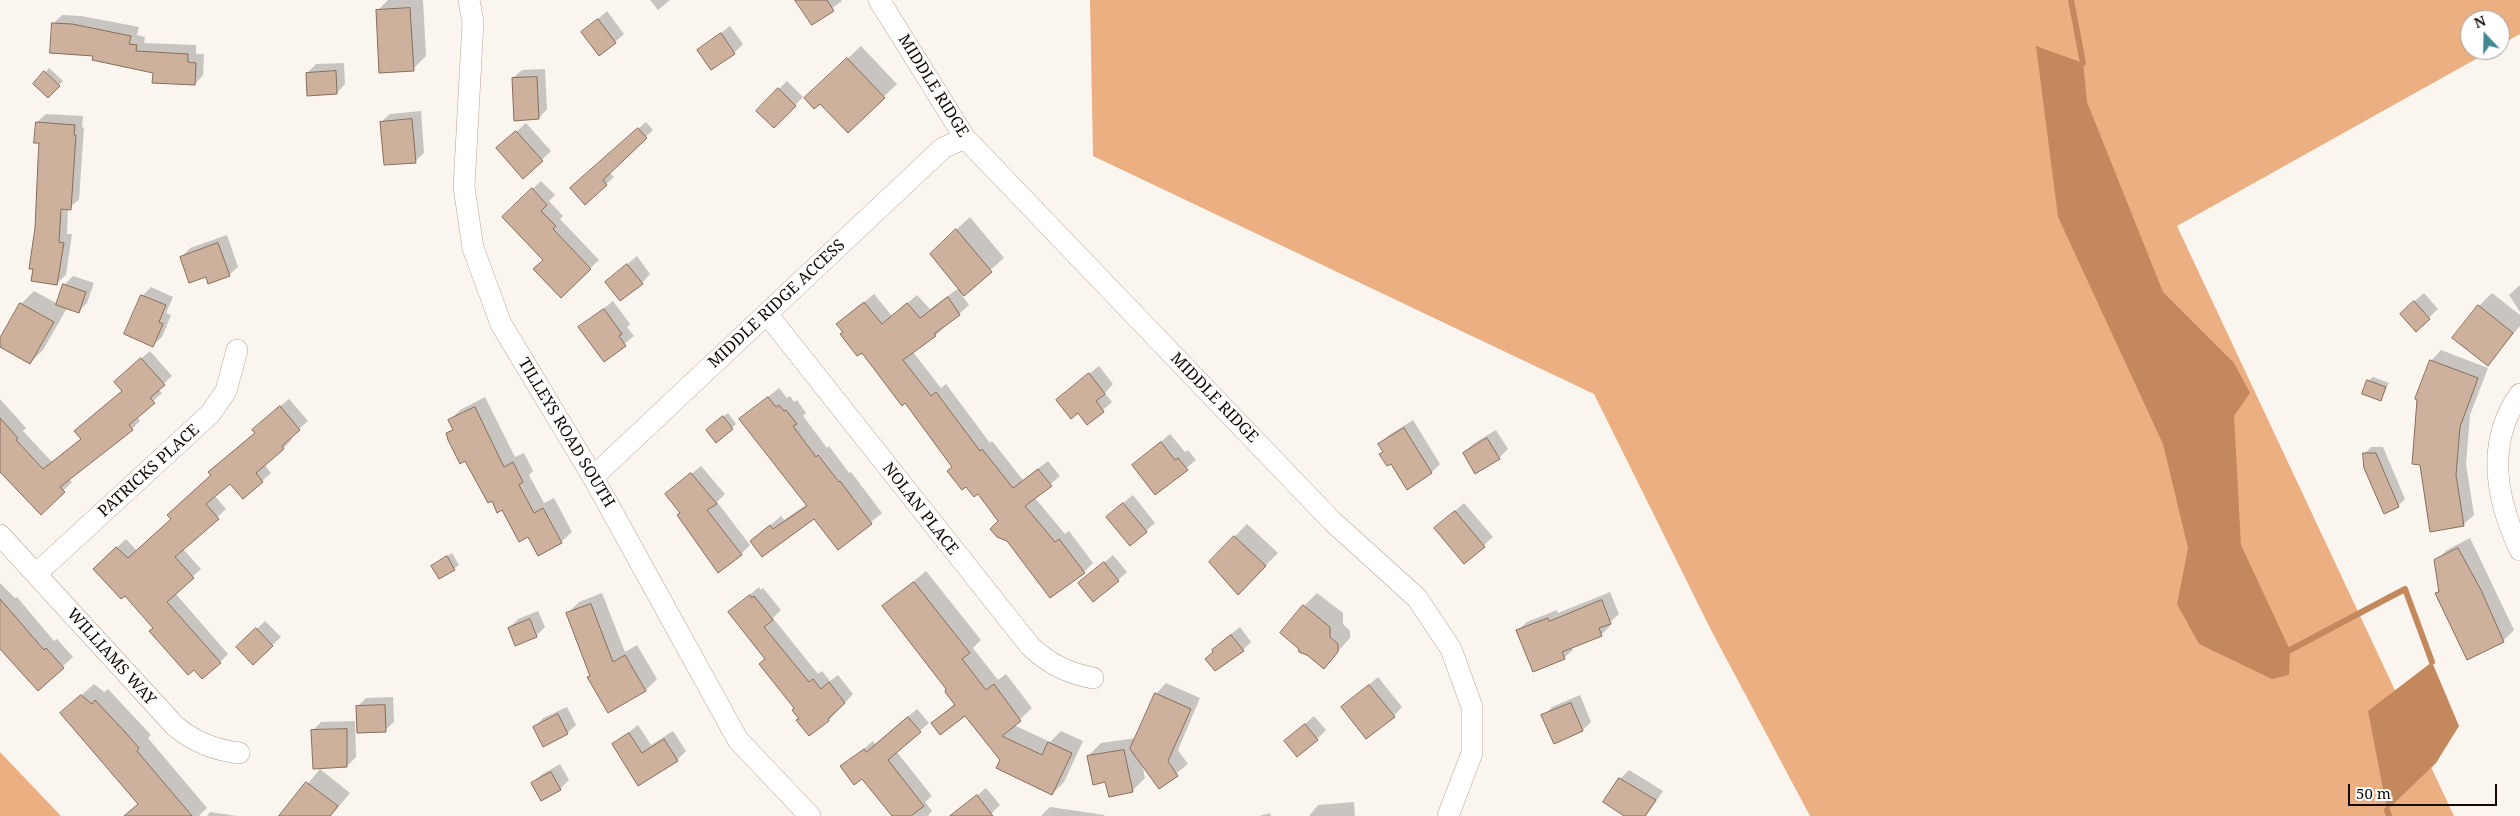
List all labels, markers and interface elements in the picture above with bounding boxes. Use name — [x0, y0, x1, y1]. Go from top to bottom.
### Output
north arrow — [2460, 10, 2510, 60]
text: N — [2471, 11, 2488, 32]
street label: MIDDLE RIDGE — [894, 31, 972, 141]
street label: MIDDLE RIDGE ACCESS — [705, 236, 849, 372]
street label: MIDDLE RIDGE — [1166, 349, 1262, 447]
street label: TILLEYS ROAD SOUTH — [514, 355, 618, 511]
street label: PATRICKS PLACE — [94, 420, 204, 522]
street label: NOLAN PLACE — [878, 459, 962, 559]
street label: WILLIAMS WAY — [63, 605, 159, 709]
scale bar — [2350, 774, 2499, 806]
text: 50 m — [2356, 783, 2391, 803]

